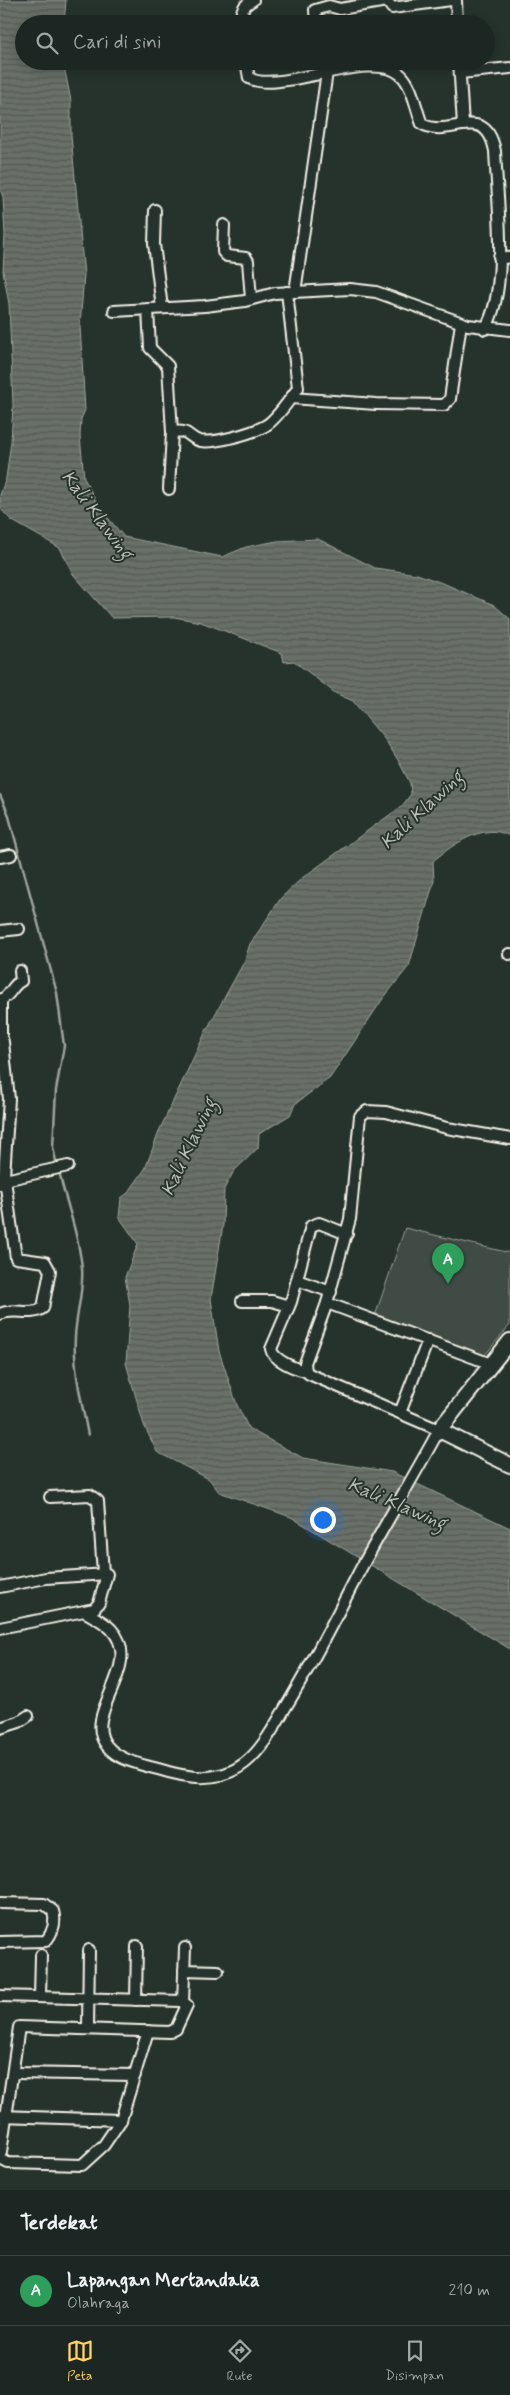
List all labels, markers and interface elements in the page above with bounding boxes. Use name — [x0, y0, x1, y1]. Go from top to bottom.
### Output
search box — [15, 15, 495, 70]
icon: search — [33, 29, 61, 57]
text: Cari di sini — [73, 30, 161, 55]
water label: Kali Klawing — [54, 466, 140, 567]
water label: Kali Klawing — [375, 764, 472, 856]
water label: Kali Klawing — [155, 1092, 225, 1201]
pin: A — [432, 1243, 464, 1284]
water label: Kali Klawing — [343, 1472, 452, 1539]
your location — [310, 1507, 336, 1533]
text: Terdekat — [20, 2209, 98, 2237]
text: Lapangan Mertandaka — [67, 2268, 260, 2293]
text: A — [31, 2280, 41, 2301]
text: 210 m — [449, 2280, 490, 2301]
text: Olahraga — [67, 2293, 130, 2314]
tab: Peta — [66, 2337, 94, 2385]
tab: Rute — [226, 2337, 254, 2385]
tab: Disimpan — [385, 2337, 444, 2385]

